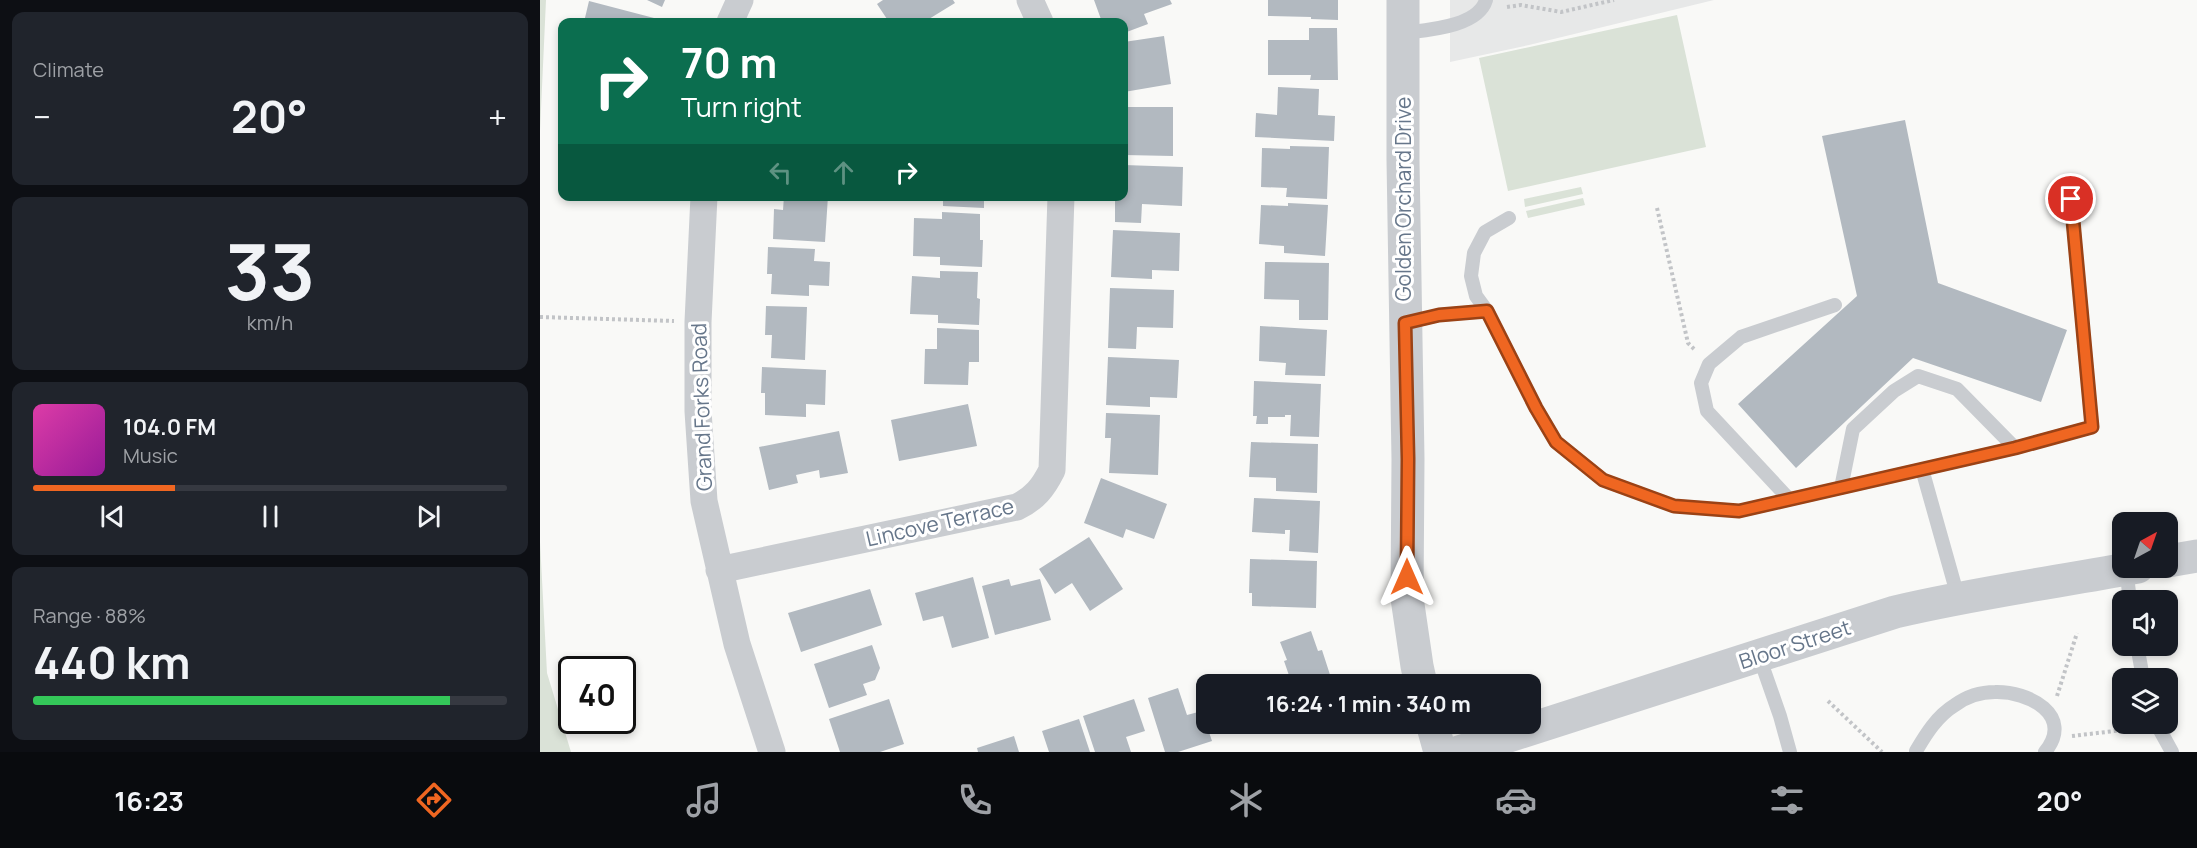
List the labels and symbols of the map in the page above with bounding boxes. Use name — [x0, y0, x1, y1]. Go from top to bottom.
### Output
street label: Golden Orchard Drive — [1389, 97, 1417, 301]
pin — [2045, 173, 2096, 224]
street label: Grand Forks Road — [684, 323, 718, 492]
street label: Lincove Terrace — [863, 491, 1017, 553]
north arrow — [2112, 512, 2178, 578]
position arrow — [1375, 545, 1439, 609]
street label: Bloor Street — [1735, 613, 1854, 675]
speed limit sign: 40 — [558, 656, 636, 734]

